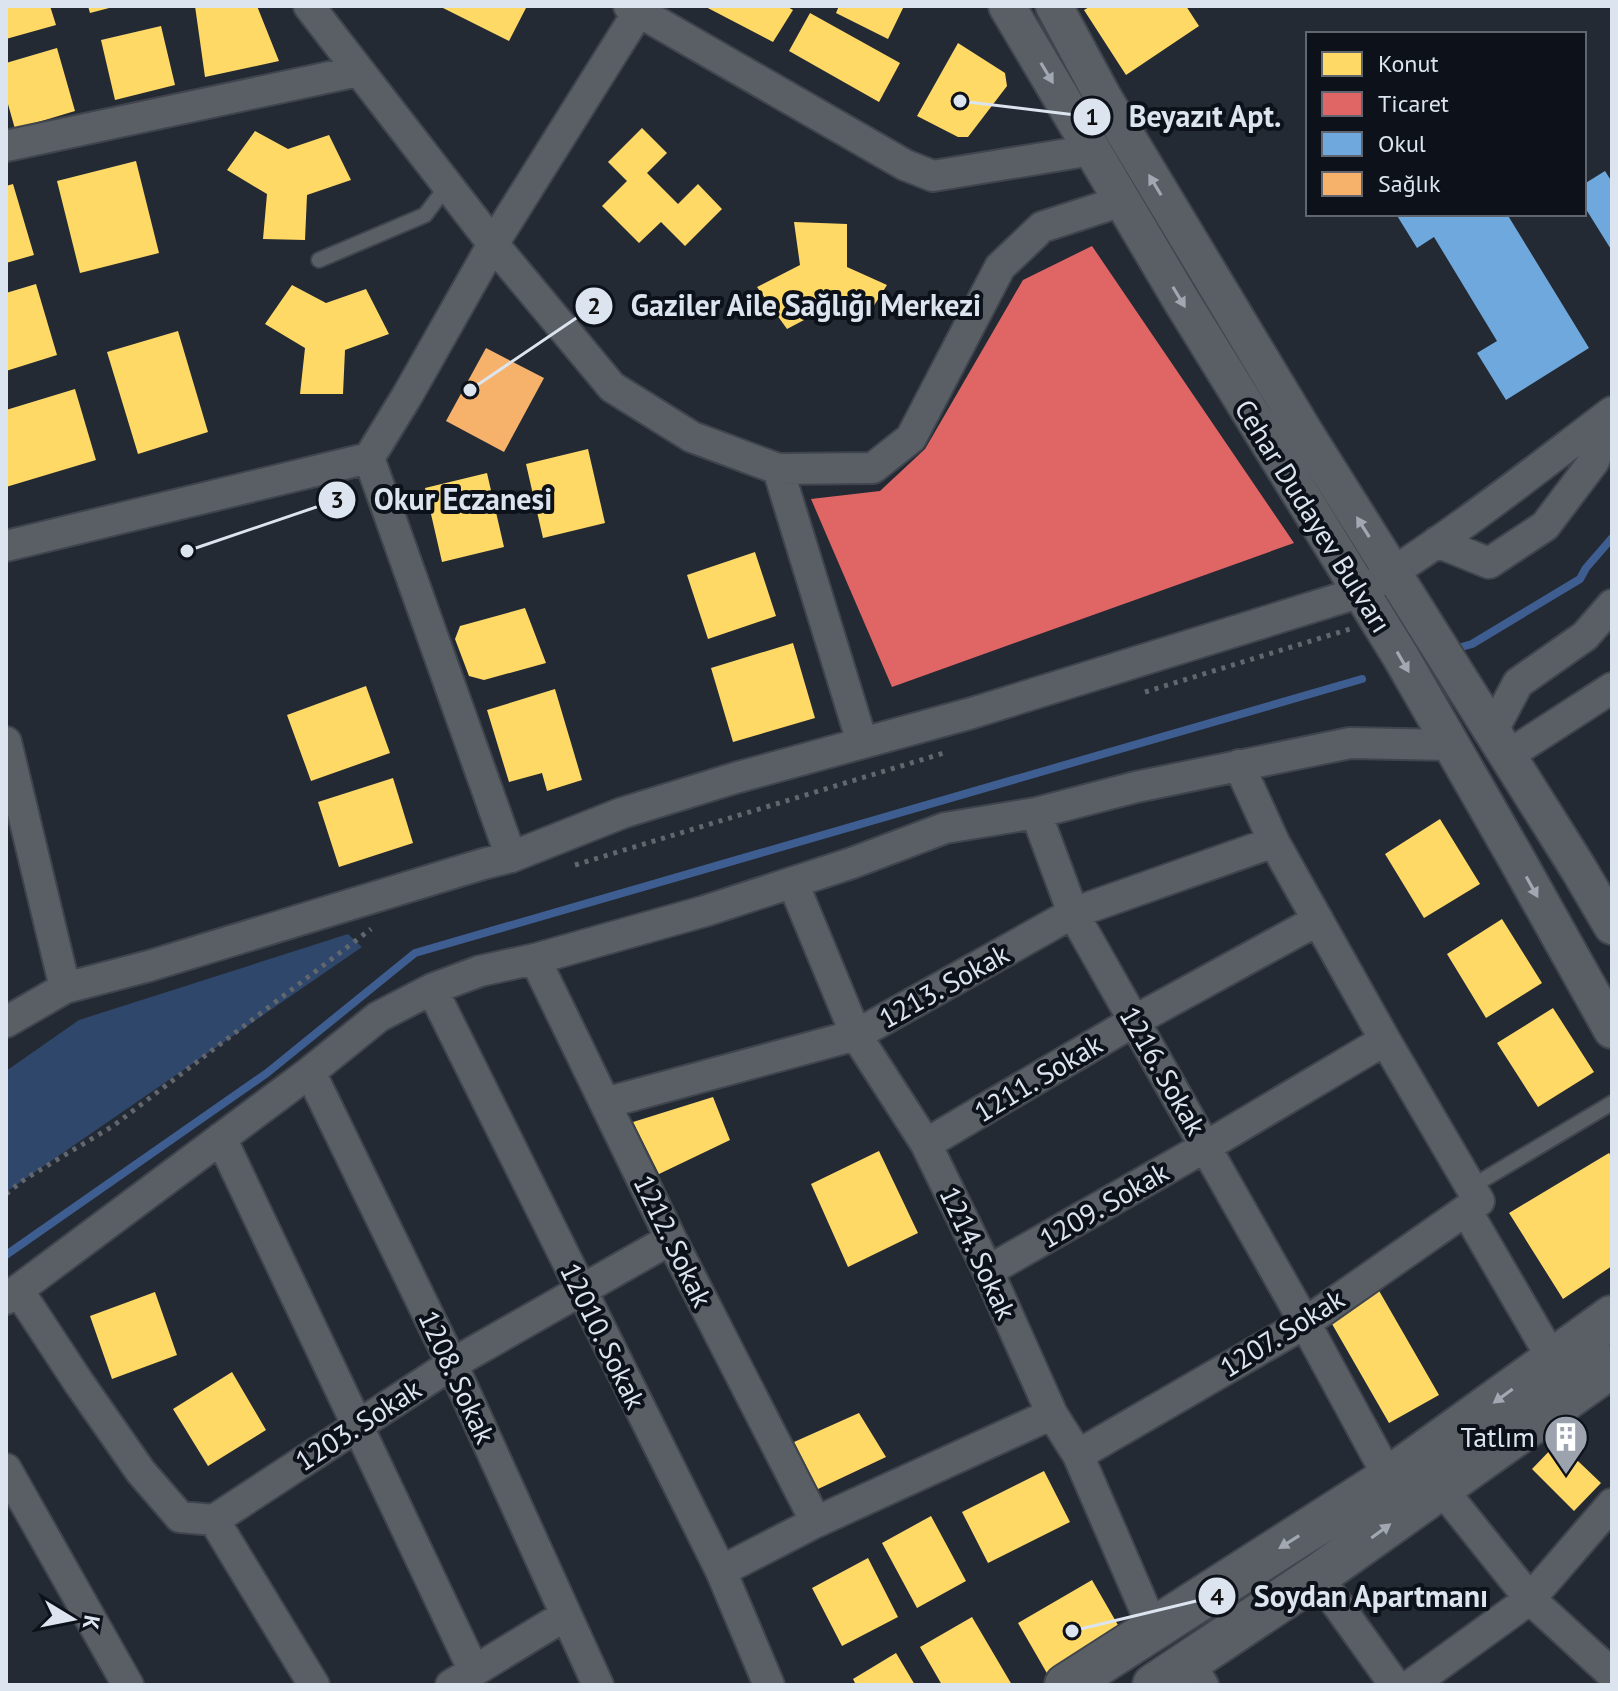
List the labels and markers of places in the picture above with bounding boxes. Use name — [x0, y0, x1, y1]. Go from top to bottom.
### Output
callout: Beyazıt Apt. — [1072, 90, 1298, 144]
callout: Gaziler Aile Sağlığı Merkezi — [574, 279, 998, 333]
callout: Okur Eczanesi — [317, 473, 568, 527]
building icon: Tatlım — [1542, 1413, 1590, 1476]
place label: Tatlım — [1461, 1418, 1535, 1455]
callout: Soydan Apartmanı — [1197, 1569, 1505, 1623]

